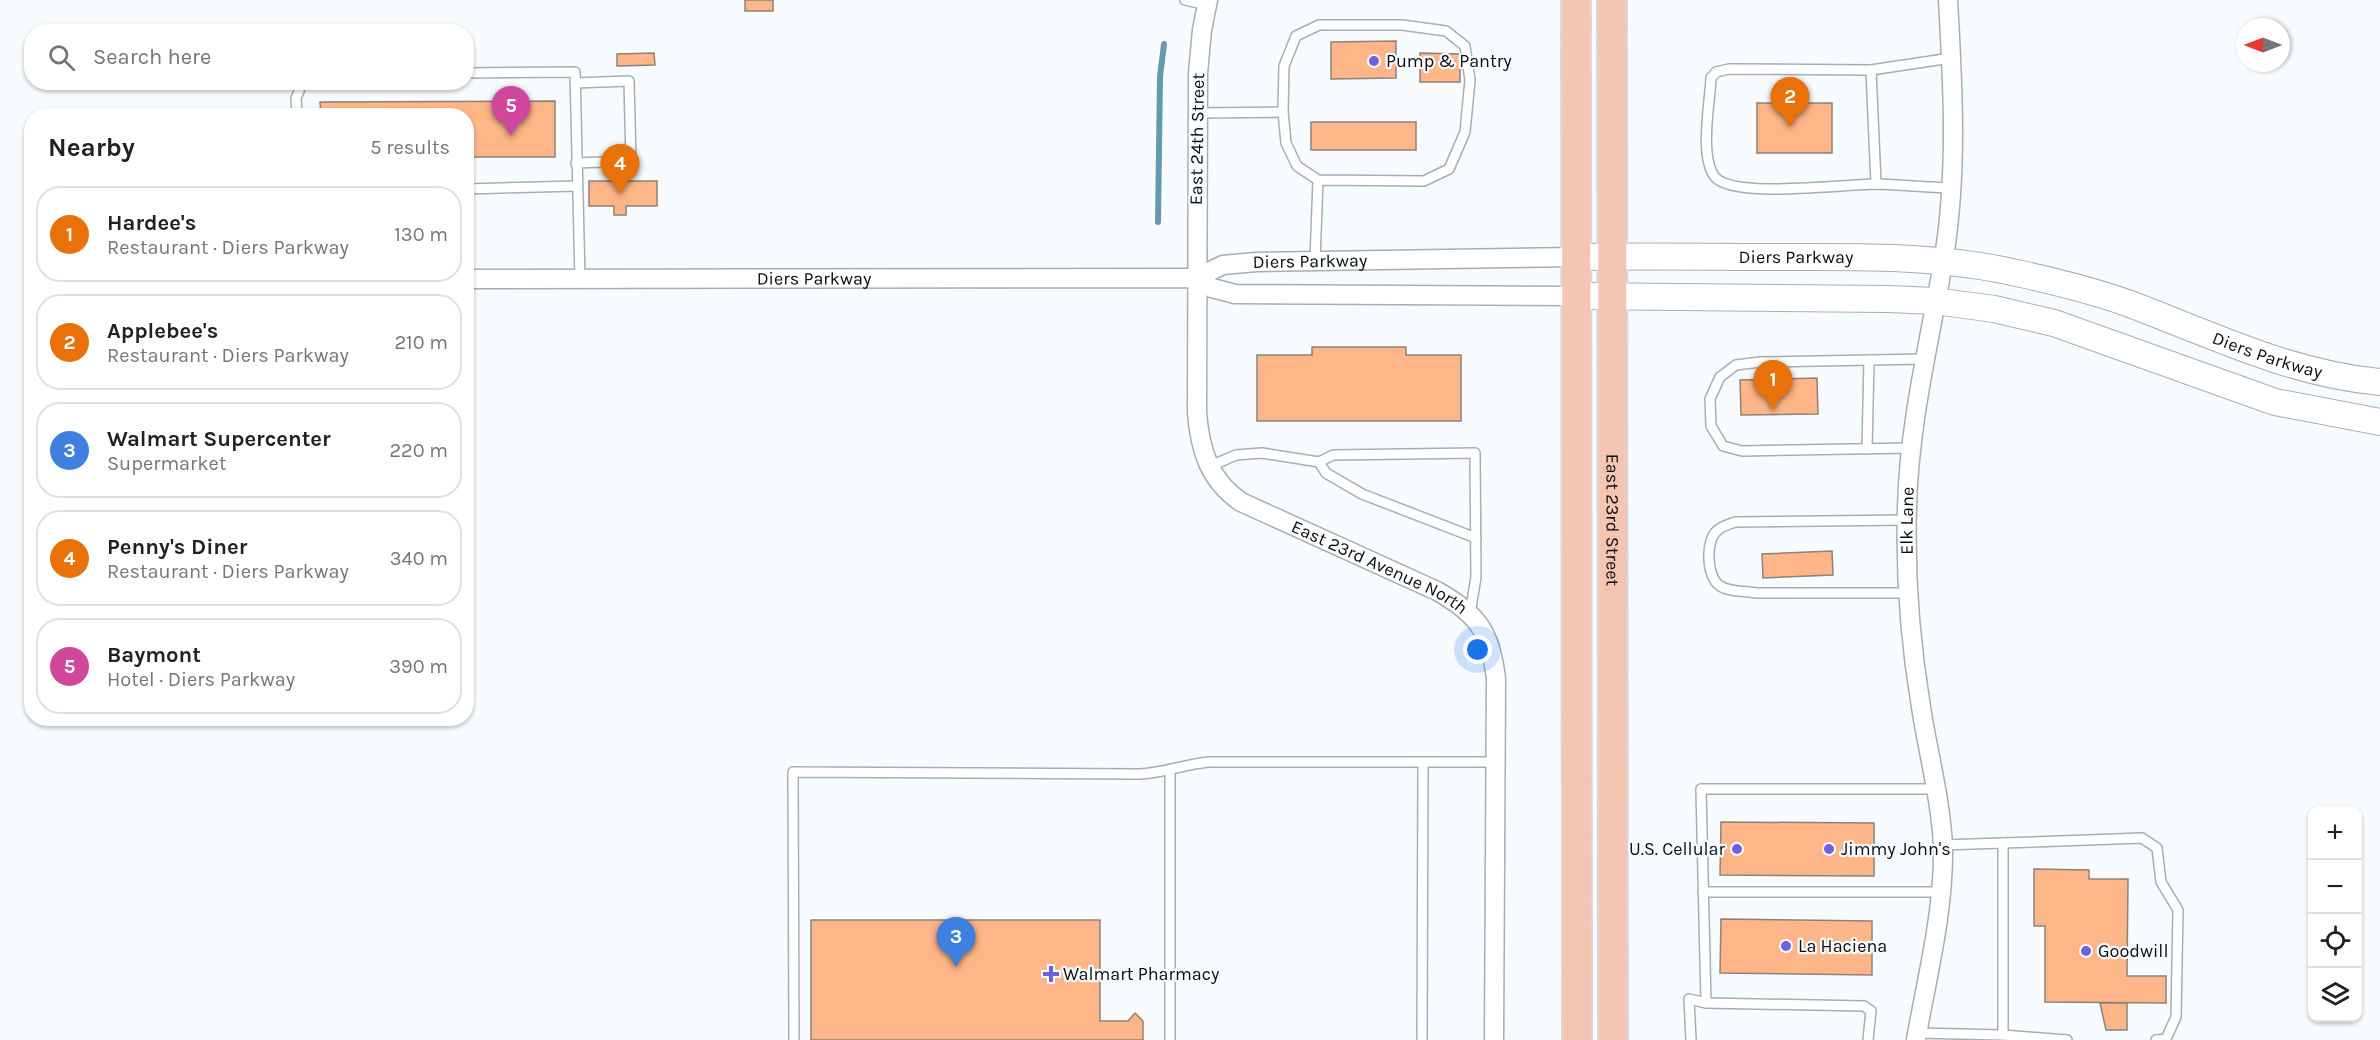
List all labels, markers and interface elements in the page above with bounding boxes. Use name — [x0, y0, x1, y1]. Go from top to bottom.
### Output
north arrow — [2236, 18, 2290, 72]
search box — [24, 24, 474, 90]
icon: search — [45, 41, 78, 74]
text: Search here — [93, 44, 211, 70]
place label: Pump & Pantry — [1386, 50, 1512, 72]
marker: Pump & Pantry — [1367, 54, 1381, 68]
street label: East 24th Street — [1185, 72, 1209, 205]
pin: 2 — [1770, 78, 1810, 127]
pin: 5 — [492, 86, 530, 136]
text: Nearby — [48, 132, 135, 163]
text: 5 results — [370, 136, 450, 159]
pin: 4 — [600, 144, 640, 194]
text: Hardee's — [107, 210, 196, 236]
text: 1 — [66, 223, 73, 246]
text: 130 m — [394, 223, 448, 246]
text: Restaurant · Diers Parkway — [107, 236, 349, 259]
street label: Diers Parkway — [1739, 246, 1854, 268]
street label: Diers Parkway — [1252, 249, 1368, 273]
street label: Diers Parkway — [757, 267, 872, 290]
text: Applebee's — [107, 318, 218, 344]
street label: Diers Parkway — [2209, 327, 2325, 383]
text: 2 — [63, 331, 76, 354]
text: 210 m — [394, 331, 448, 354]
text: Restaurant · Diers Parkway — [107, 344, 349, 367]
pin: 1 — [1754, 360, 1792, 410]
text: Walmart Supercenter — [107, 426, 331, 452]
text: 3 — [63, 439, 76, 462]
text: 220 m — [389, 439, 448, 462]
text: Supermarket — [107, 452, 226, 475]
street label: East 23rd Street — [1601, 454, 1624, 587]
street label: Elk Lane — [1896, 486, 1919, 555]
street label: East 23rd Avenue North — [1288, 515, 1472, 619]
text: Penny's Diner — [107, 534, 247, 560]
text: 4 — [64, 547, 75, 570]
text: 340 m — [390, 547, 448, 570]
text: Restaurant · Diers Parkway — [107, 560, 349, 583]
your location — [1463, 635, 1492, 664]
text: Baymont — [107, 642, 201, 668]
text: 5 — [64, 655, 75, 678]
text: 390 m — [389, 655, 448, 678]
text: Hotel · Diers Parkway — [107, 668, 295, 691]
map controls — [2308, 806, 2362, 1022]
button: + — [2308, 806, 2362, 860]
place label: U.S. Cellular — [1629, 838, 1725, 860]
place label: Jimmy John's — [1841, 838, 1951, 860]
marker: U.S. Cellular — [1730, 842, 1744, 856]
marker: Jimmy John's — [1822, 842, 1836, 856]
button: − — [2308, 860, 2362, 914]
button: locate — [2308, 914, 2362, 968]
pin: 3 — [936, 918, 976, 967]
place label: La Haciena — [1798, 935, 1887, 957]
marker: La Haciena — [1779, 939, 1793, 953]
place label: Goodwill — [2098, 940, 2168, 962]
marker: Goodwill — [2079, 944, 2093, 958]
place label: Walmart Pharmacy — [1063, 963, 1220, 985]
marker: Walmart Pharmacy — [1044, 967, 1058, 981]
button: layers — [2308, 968, 2362, 1022]

